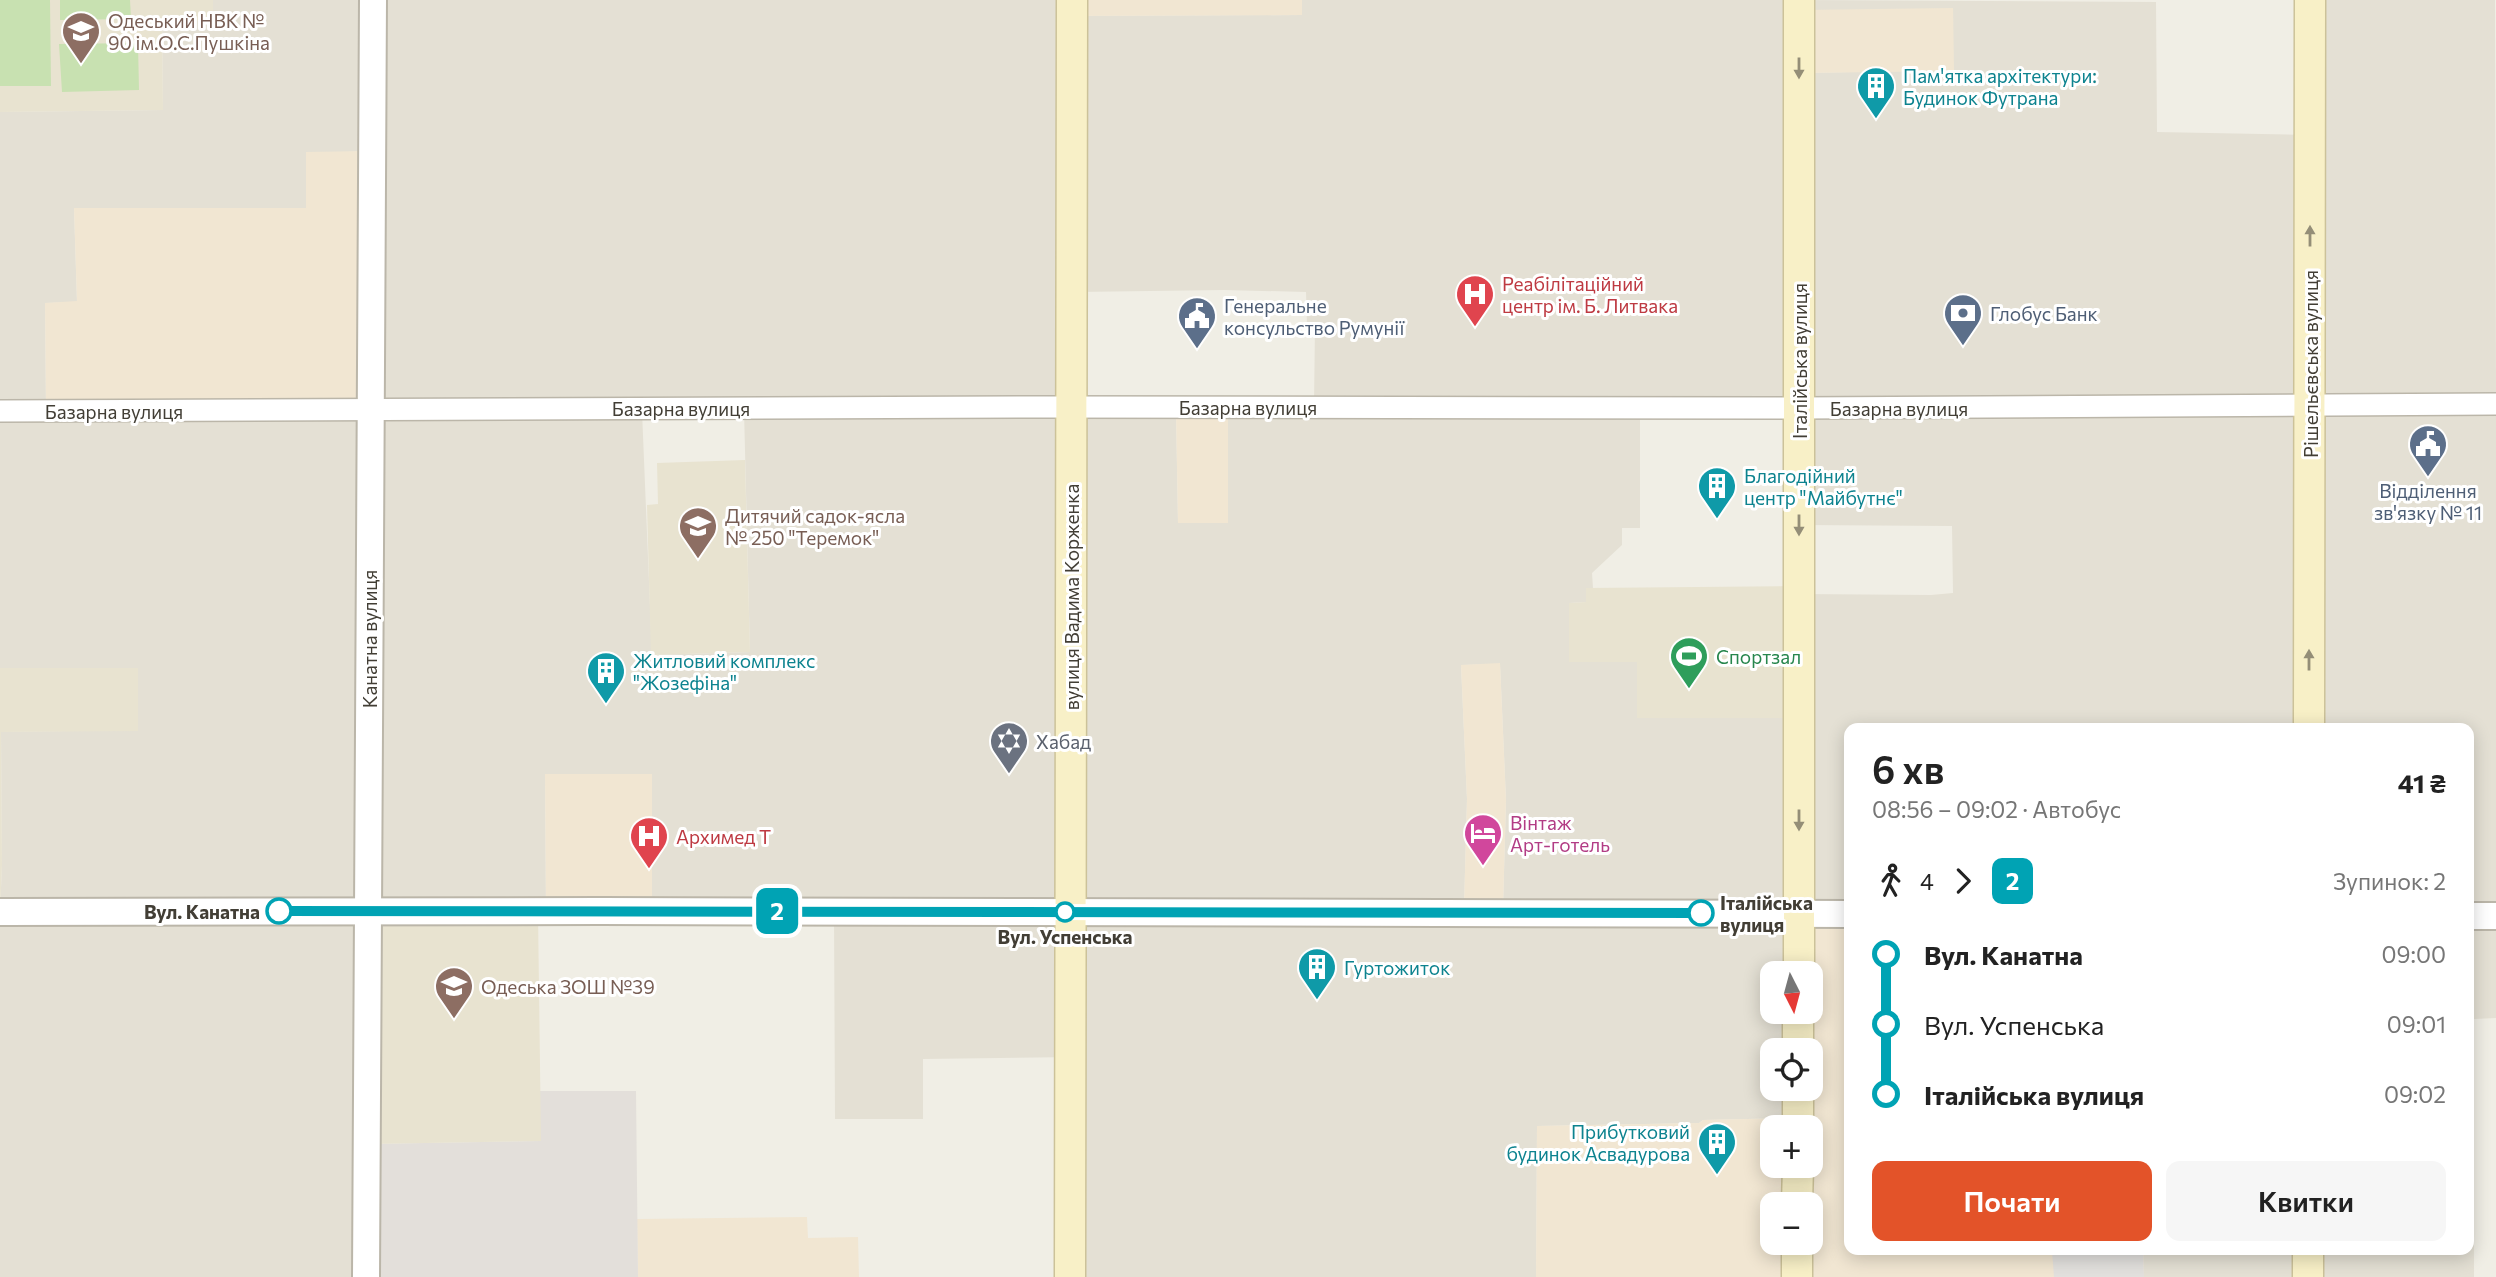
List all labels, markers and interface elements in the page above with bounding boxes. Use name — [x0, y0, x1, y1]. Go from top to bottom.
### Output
place label: Одеський НВК № 90 ім.О.С.Пушкіна — [108, 9, 270, 54]
school or university icon: Одеський НВК № 90 ім.О.С.Пушкіна — [60, 10, 102, 65]
one-way arrow — [1793, 57, 1805, 79]
place label: Пам'ятка архітектури: Будинок Футрана — [1903, 64, 2097, 109]
building icon: Пам'ятка архітектури: Будинок Футрана — [1855, 65, 1897, 120]
one-way arrow — [2304, 225, 2316, 247]
street label: Рішельєвська вулиця — [2299, 270, 2322, 458]
place label: Реабілітаційний центр ім. Б. Литвака — [1502, 272, 1678, 317]
hospital icon: Реабілітаційний центр ім. Б. Литвака — [1454, 273, 1496, 328]
street label: Італійська вулиця — [1788, 283, 1811, 439]
bank icon: Глобус Банк — [1942, 292, 1984, 347]
place label: Генеральне консульство Румунії — [1224, 294, 1405, 339]
public building icon: Генеральне консульство Румунії — [1176, 295, 1218, 350]
place label: Глобус Банк — [1990, 302, 2098, 325]
street label: Базарна вулиця — [1179, 396, 1317, 419]
street label: Базарна вулиця — [612, 397, 750, 420]
street label: Базарна вулиця — [1830, 397, 1968, 420]
street label: Базарна вулиця — [45, 400, 183, 423]
public building icon: Відділення зв'язку № 11 — [2407, 423, 2449, 478]
place label: Благодійний центр "Майбутнє" — [1744, 464, 1903, 509]
building icon: Благодійний центр "Майбутнє" — [1696, 465, 1738, 520]
place label: Відділення зв'язку № 11 — [2374, 479, 2482, 524]
street label: вулиця Вадима Корженка — [1060, 484, 1083, 710]
place label: Дитячий садок-ясла № 250 "Теремок" — [725, 504, 905, 549]
school or university icon: Дитячий садок-ясла № 250 "Теремок" — [677, 505, 719, 560]
one-way arrow — [1793, 515, 1805, 537]
street label: Канатна вулиця — [358, 570, 381, 708]
sports icon: Спортзал — [1668, 635, 1710, 690]
place label: Спортзал — [1716, 645, 1801, 668]
place label: Житловий комплекс "Жозефіна" — [633, 649, 815, 694]
one-way arrow — [2303, 649, 2315, 671]
building icon: Житловий комплекс "Жозефіна" — [585, 650, 627, 705]
synagogue icon: Хабад — [988, 720, 1030, 775]
place label: Хабад — [1036, 730, 1091, 753]
text: 6 хв — [1872, 745, 1944, 792]
text: 41 ₴ — [2398, 767, 2446, 798]
text: 08:56 – 09:02 · Автобус — [1872, 795, 2121, 823]
one-way arrow — [1793, 809, 1805, 831]
place label: Вінтаж Арт-готель — [1510, 811, 1610, 856]
hotel icon: Вінтаж Арт-готель — [1462, 812, 1504, 867]
hospital icon: Архимед Т — [628, 815, 670, 870]
place label: Архимед Т — [676, 825, 771, 848]
icon: walk — [1872, 862, 1910, 900]
icon: forward — [1944, 862, 1982, 900]
text: 2 — [2006, 866, 2019, 895]
text: 4 — [1920, 867, 1934, 895]
text: Зупинок: 2 — [2333, 867, 2446, 895]
line badge: 2 — [754, 888, 800, 934]
place label: Італійська вулиця — [1720, 891, 1813, 936]
text: 2 — [770, 896, 784, 925]
marker: Вул. Канатна — [266, 898, 292, 924]
place label: Вул. Канатна — [144, 900, 260, 923]
marker: Італійська вулиця — [1688, 900, 1714, 926]
marker: Вул. Успенська — [1055, 902, 1075, 922]
place label: Вул. Успенська — [998, 925, 1132, 948]
text: Вул. Канатна — [1924, 939, 2083, 970]
text: 09:00 — [2382, 940, 2446, 968]
building icon: Гуртожиток — [1296, 946, 1338, 1001]
place label: Гуртожиток — [1344, 956, 1450, 979]
north arrow — [1760, 961, 1824, 1024]
map controls — [1760, 961, 1823, 1255]
school or university icon: Одеська ЗОШ №39 — [433, 965, 475, 1020]
place label: Одеська ЗОШ №39 — [481, 975, 655, 998]
text: Вул. Успенська — [1924, 1009, 2104, 1040]
text: 09:01 — [2387, 1010, 2446, 1038]
button: locate — [1760, 1038, 1823, 1101]
text: Італійська вулиця — [1924, 1079, 2144, 1110]
text: 09:02 — [2384, 1080, 2446, 1108]
button: + — [1760, 1115, 1823, 1178]
place label: Прибутковий будинок Асвадурова — [1506, 1120, 1690, 1165]
building icon: Прибутковий будинок Асвадурова — [1696, 1121, 1738, 1176]
button: Почати — [1872, 1161, 2152, 1241]
button: Квитки — [2166, 1161, 2446, 1241]
button: − — [1760, 1192, 1823, 1255]

